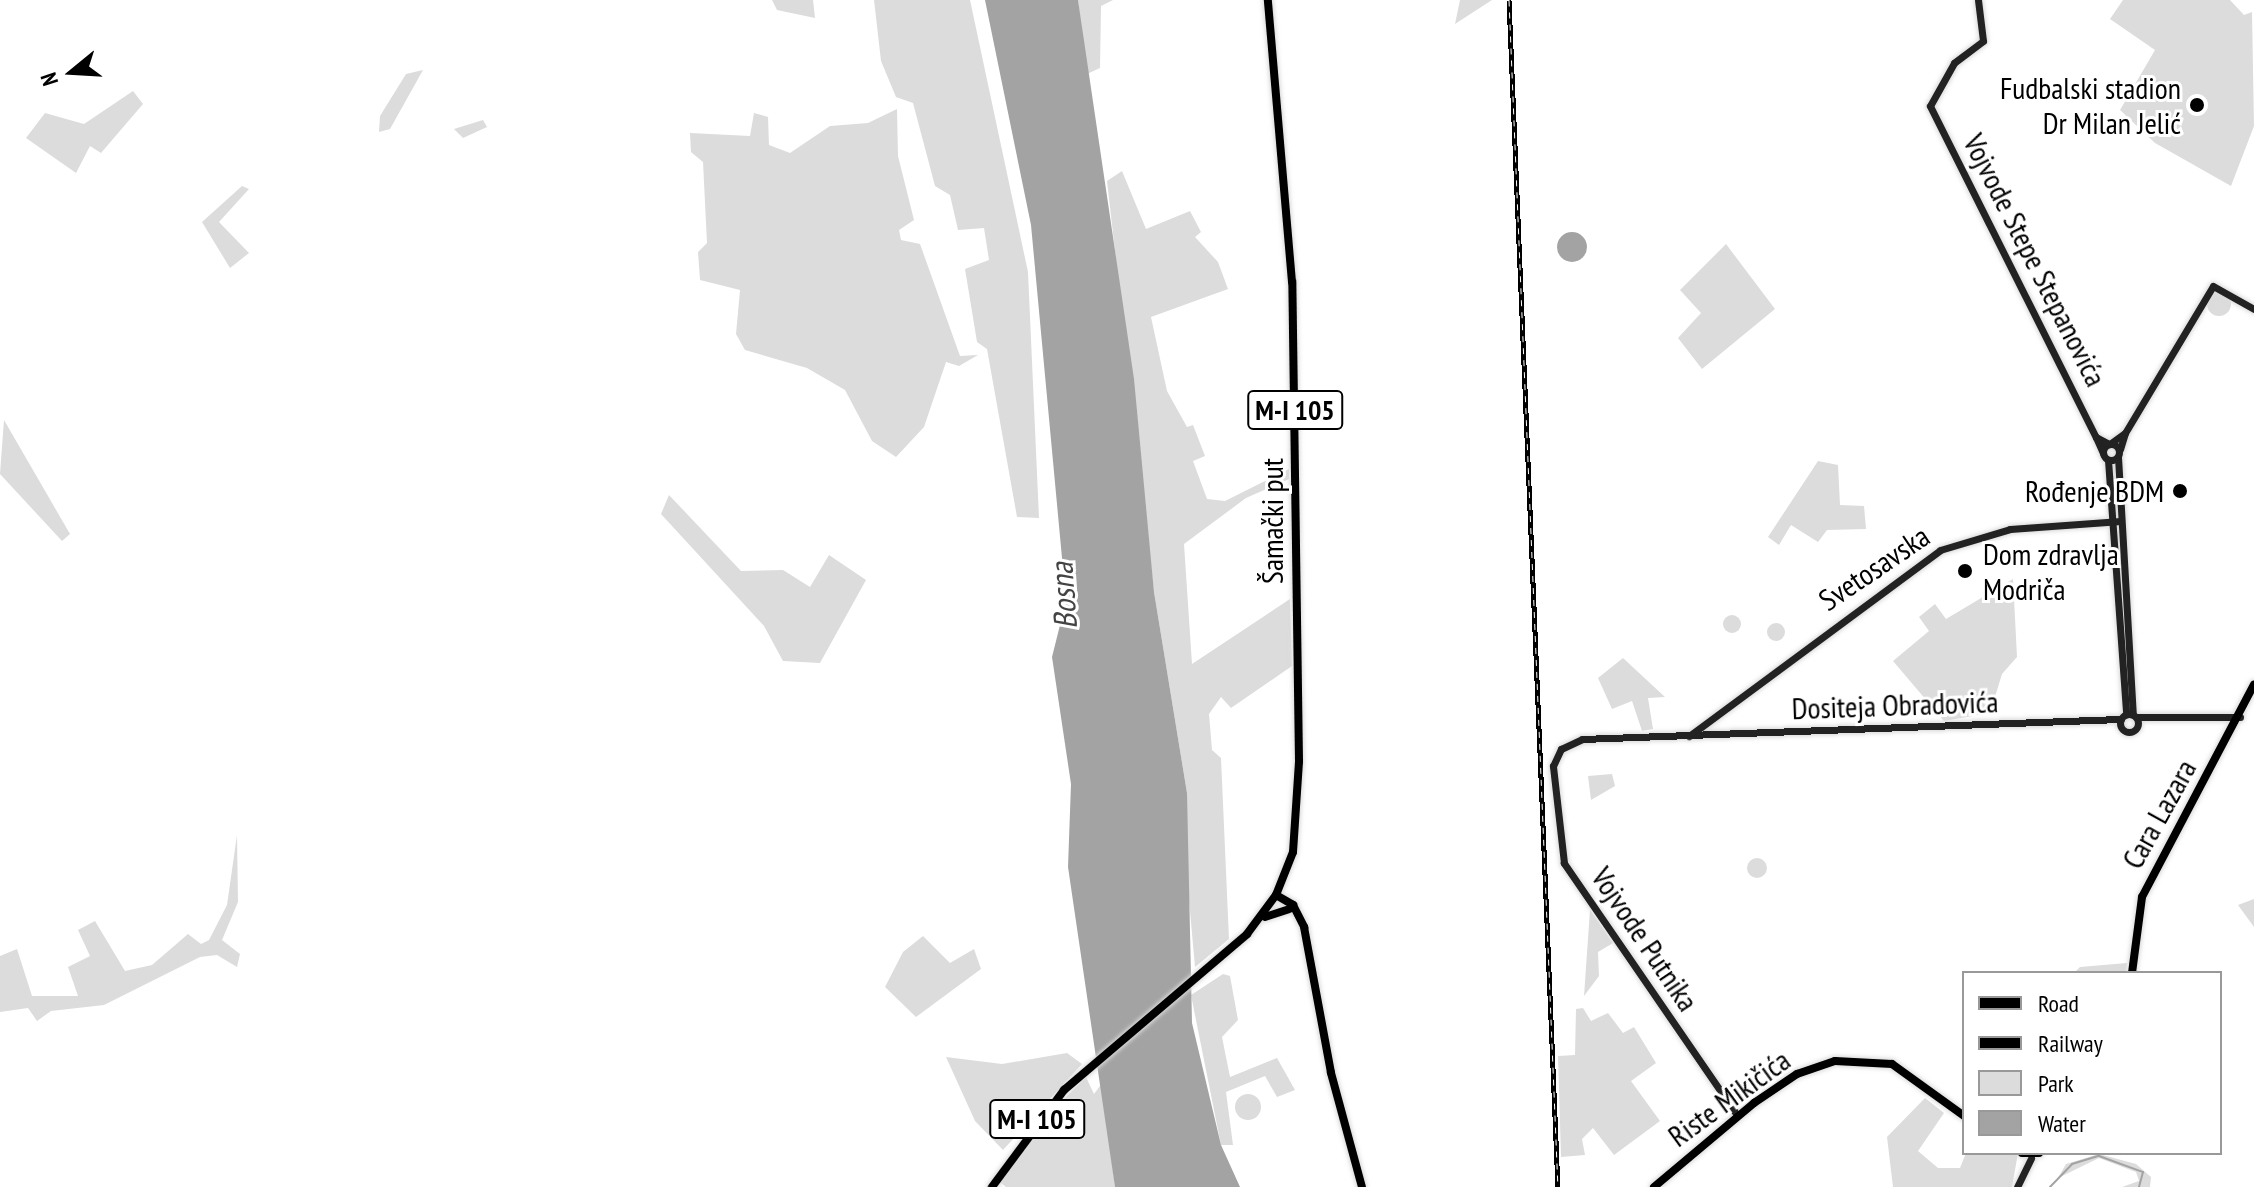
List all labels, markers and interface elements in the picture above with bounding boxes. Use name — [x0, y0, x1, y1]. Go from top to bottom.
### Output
north arrow — [32, 32, 112, 112]
text: N — [34, 69, 64, 89]
place label: Fudbalski stadion Dr Milan Jelić — [2000, 70, 2181, 140]
marker: Fudbalski stadion Dr Milan Jelić — [2188, 96, 2206, 114]
street label: Vojvode Stepe Stepanovića — [1956, 128, 2114, 392]
road number: M-I 105 — [1247, 386, 1343, 434]
street label: Šamački put — [1254, 458, 1290, 584]
place label: Rođenje BDM — [2025, 473, 2164, 509]
marker: Rođenje BDM — [2171, 482, 2189, 500]
street label: Svetosavska — [1812, 518, 1936, 618]
place label: Dom zdravlja Modriča — [1983, 536, 2119, 606]
marker: Dom zdravlja Modriča — [1954, 560, 1976, 582]
water label: Bosna — [1042, 561, 1084, 631]
street label: Dositeja Obradovića — [1791, 683, 1999, 727]
street label: Cara Lazara — [2114, 753, 2204, 875]
street label: Vojvode Putnika — [1584, 860, 1706, 1018]
legend — [1962, 971, 2222, 1155]
text: Road — [2038, 988, 2079, 1019]
text: Railway — [2038, 1028, 2103, 1059]
street label: Riste Mikičića — [1661, 1042, 1797, 1154]
text: Park — [2038, 1068, 2074, 1099]
road number: M-I 105 — [989, 1095, 1085, 1143]
text: Water — [2038, 1108, 2086, 1139]

